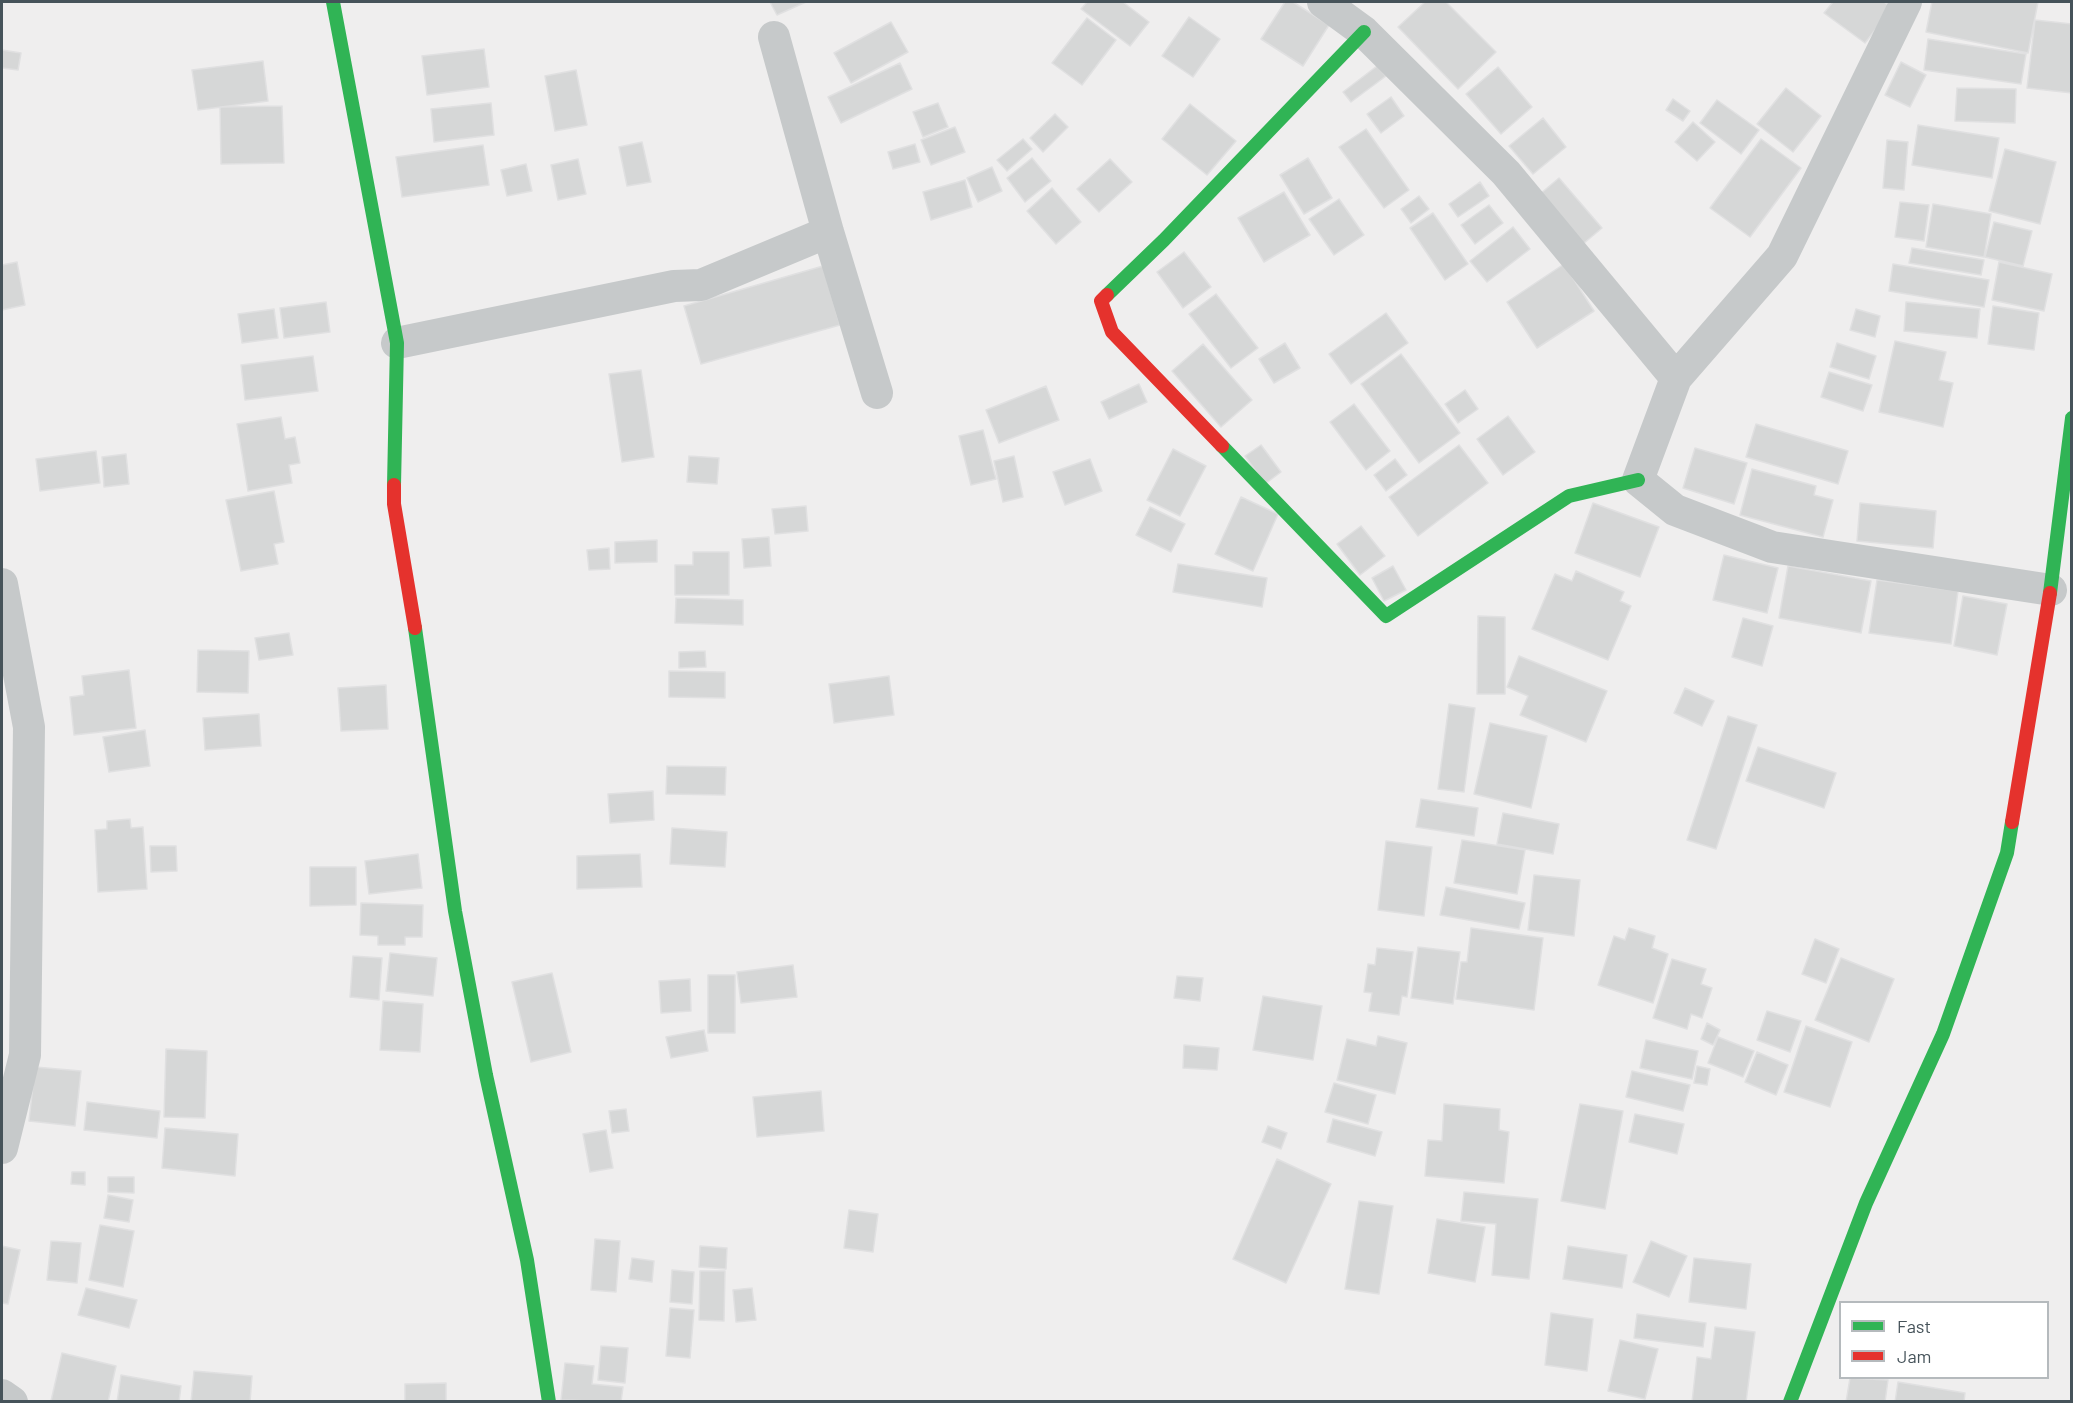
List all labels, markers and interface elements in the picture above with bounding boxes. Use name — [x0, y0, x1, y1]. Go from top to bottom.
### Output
legend — [1839, 1301, 2049, 1379]
text: Fast — [1897, 1315, 1931, 1337]
text: Jam — [1897, 1345, 1931, 1367]

